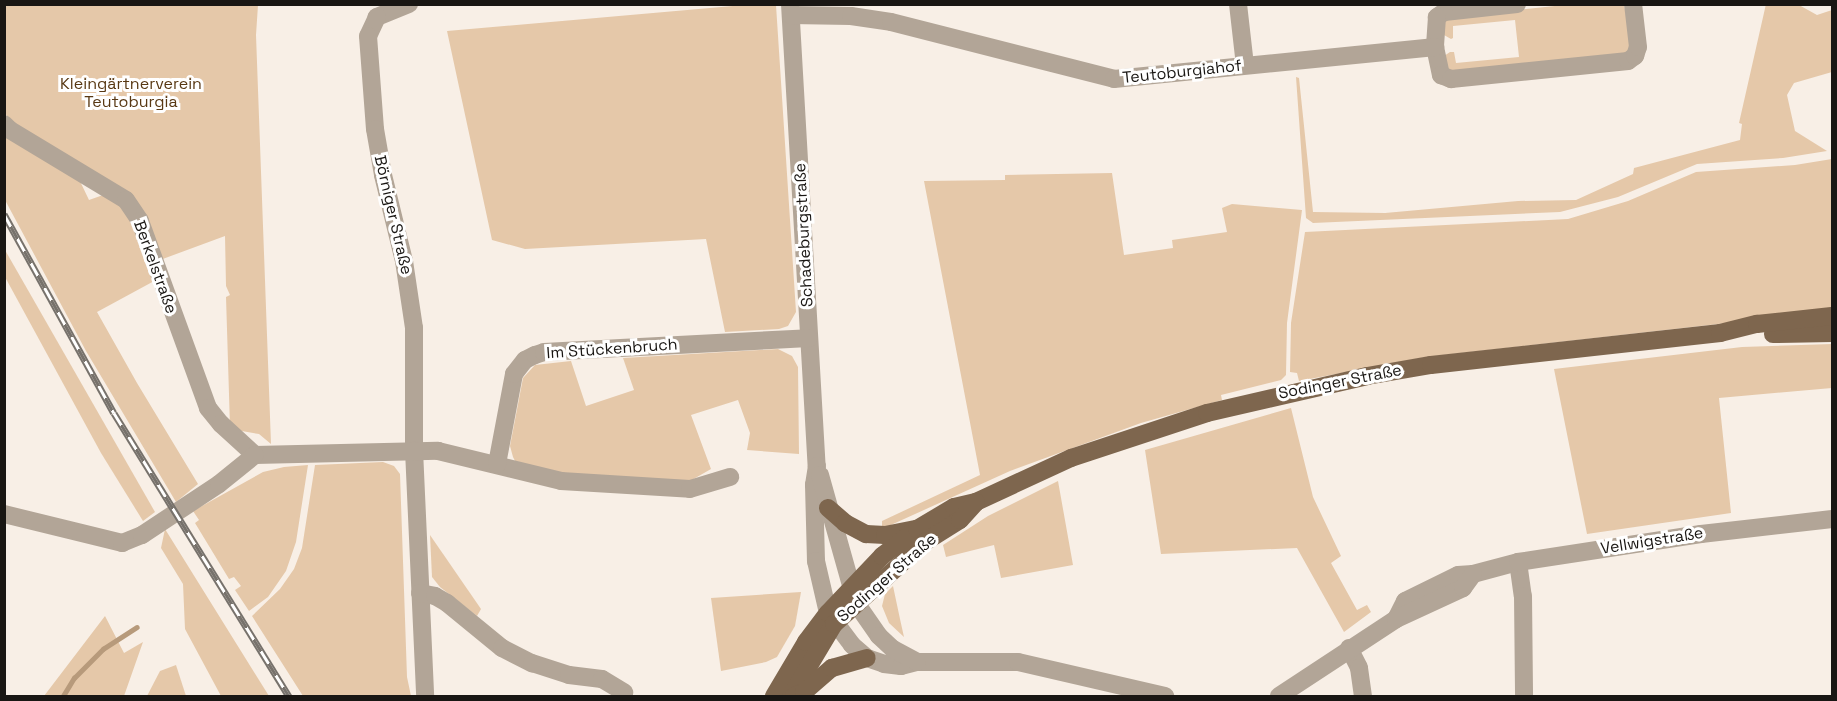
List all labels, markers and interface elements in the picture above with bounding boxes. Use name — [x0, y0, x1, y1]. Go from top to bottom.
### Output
street label: Teutoburgiahof — [1121, 56, 1243, 88]
park label: Kleingärtnerverein Teutoburgia — [60, 74, 202, 112]
street label: Börniger Straße — [370, 154, 416, 276]
street label: Schadeburgstraße — [791, 163, 817, 307]
street label: Berkelstraße — [129, 218, 181, 316]
street label: Im Stückenbruch — [546, 335, 678, 363]
street label: Sodinger Straße — [1277, 361, 1403, 403]
street label: Vellwigstraße — [1599, 523, 1705, 559]
street label: Sodinger Straße — [833, 530, 941, 626]

